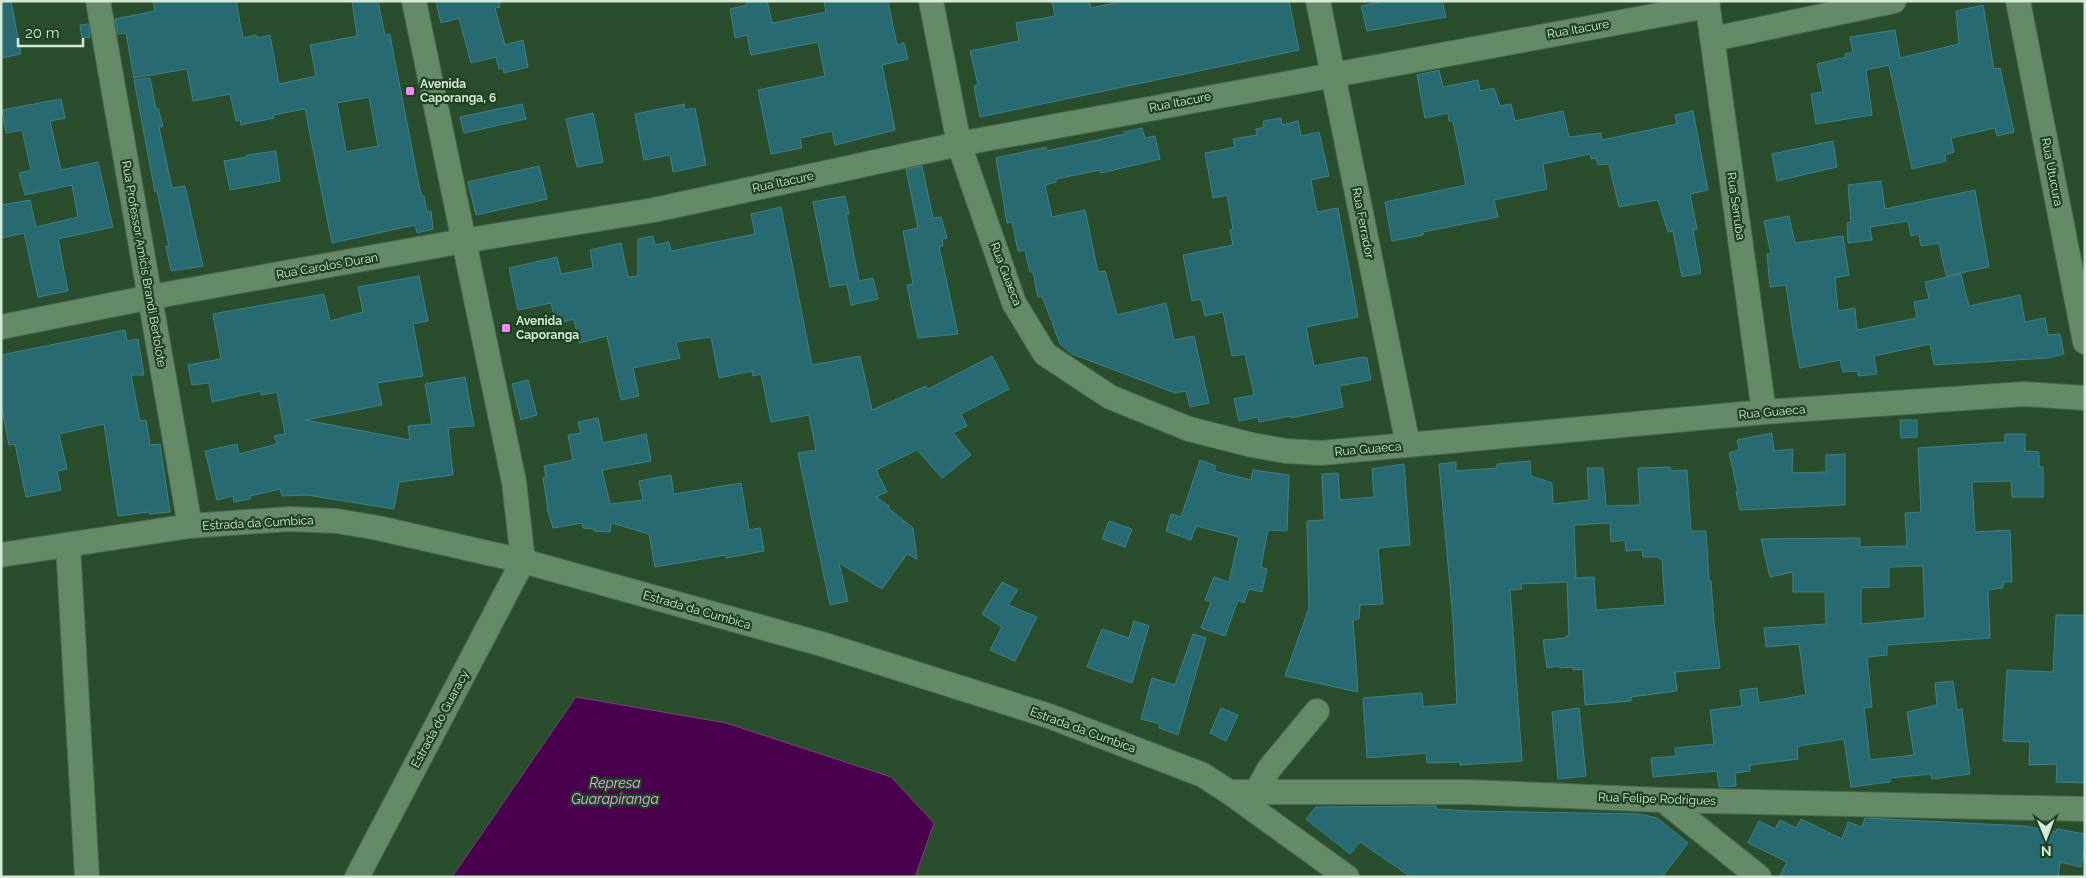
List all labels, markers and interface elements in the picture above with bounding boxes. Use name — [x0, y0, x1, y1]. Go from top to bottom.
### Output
scale bar — [18, 15, 82, 47]
street label: Rua Itacure — [1546, 17, 1610, 41]
text: 20 m — [25, 24, 60, 42]
place label: Avenida Caporanga, 6 — [420, 77, 496, 105]
marker: Avenida Caporanga, 6 — [404, 85, 416, 97]
street label: Rua Itacure — [1148, 89, 1212, 115]
street label: Rua Utucura — [2039, 137, 2065, 207]
street label: Rua Professor Amicis Brandi Bertolote — [119, 160, 169, 368]
street label: Rua Itacure — [751, 169, 815, 195]
street label: Rua Serruba — [1724, 171, 1748, 241]
street label: Rua Ferrador — [1349, 186, 1377, 260]
street label: Rua Guaeca — [987, 240, 1025, 308]
street label: Rua Carolos Duran — [275, 250, 379, 282]
place label: Avenida Caporanga — [516, 314, 579, 342]
marker: Avenida Caporanga — [500, 322, 512, 334]
street label: Rua Guaeca — [1738, 402, 1806, 422]
street label: Rua Guaeca — [1334, 439, 1402, 459]
street label: Estrada da Cumbica — [202, 513, 314, 533]
street label: Estrada da Cumbica — [641, 588, 753, 632]
street label: Estrada do Guaracy — [408, 667, 472, 770]
street label: Estrada da Cumbica — [1028, 704, 1138, 756]
water label: Represa Guarapiranga — [571, 775, 659, 807]
street label: Rua Felipe Rodrigues — [1598, 790, 1716, 808]
north arrow — [2021, 813, 2071, 863]
text: N — [2041, 843, 2052, 859]

